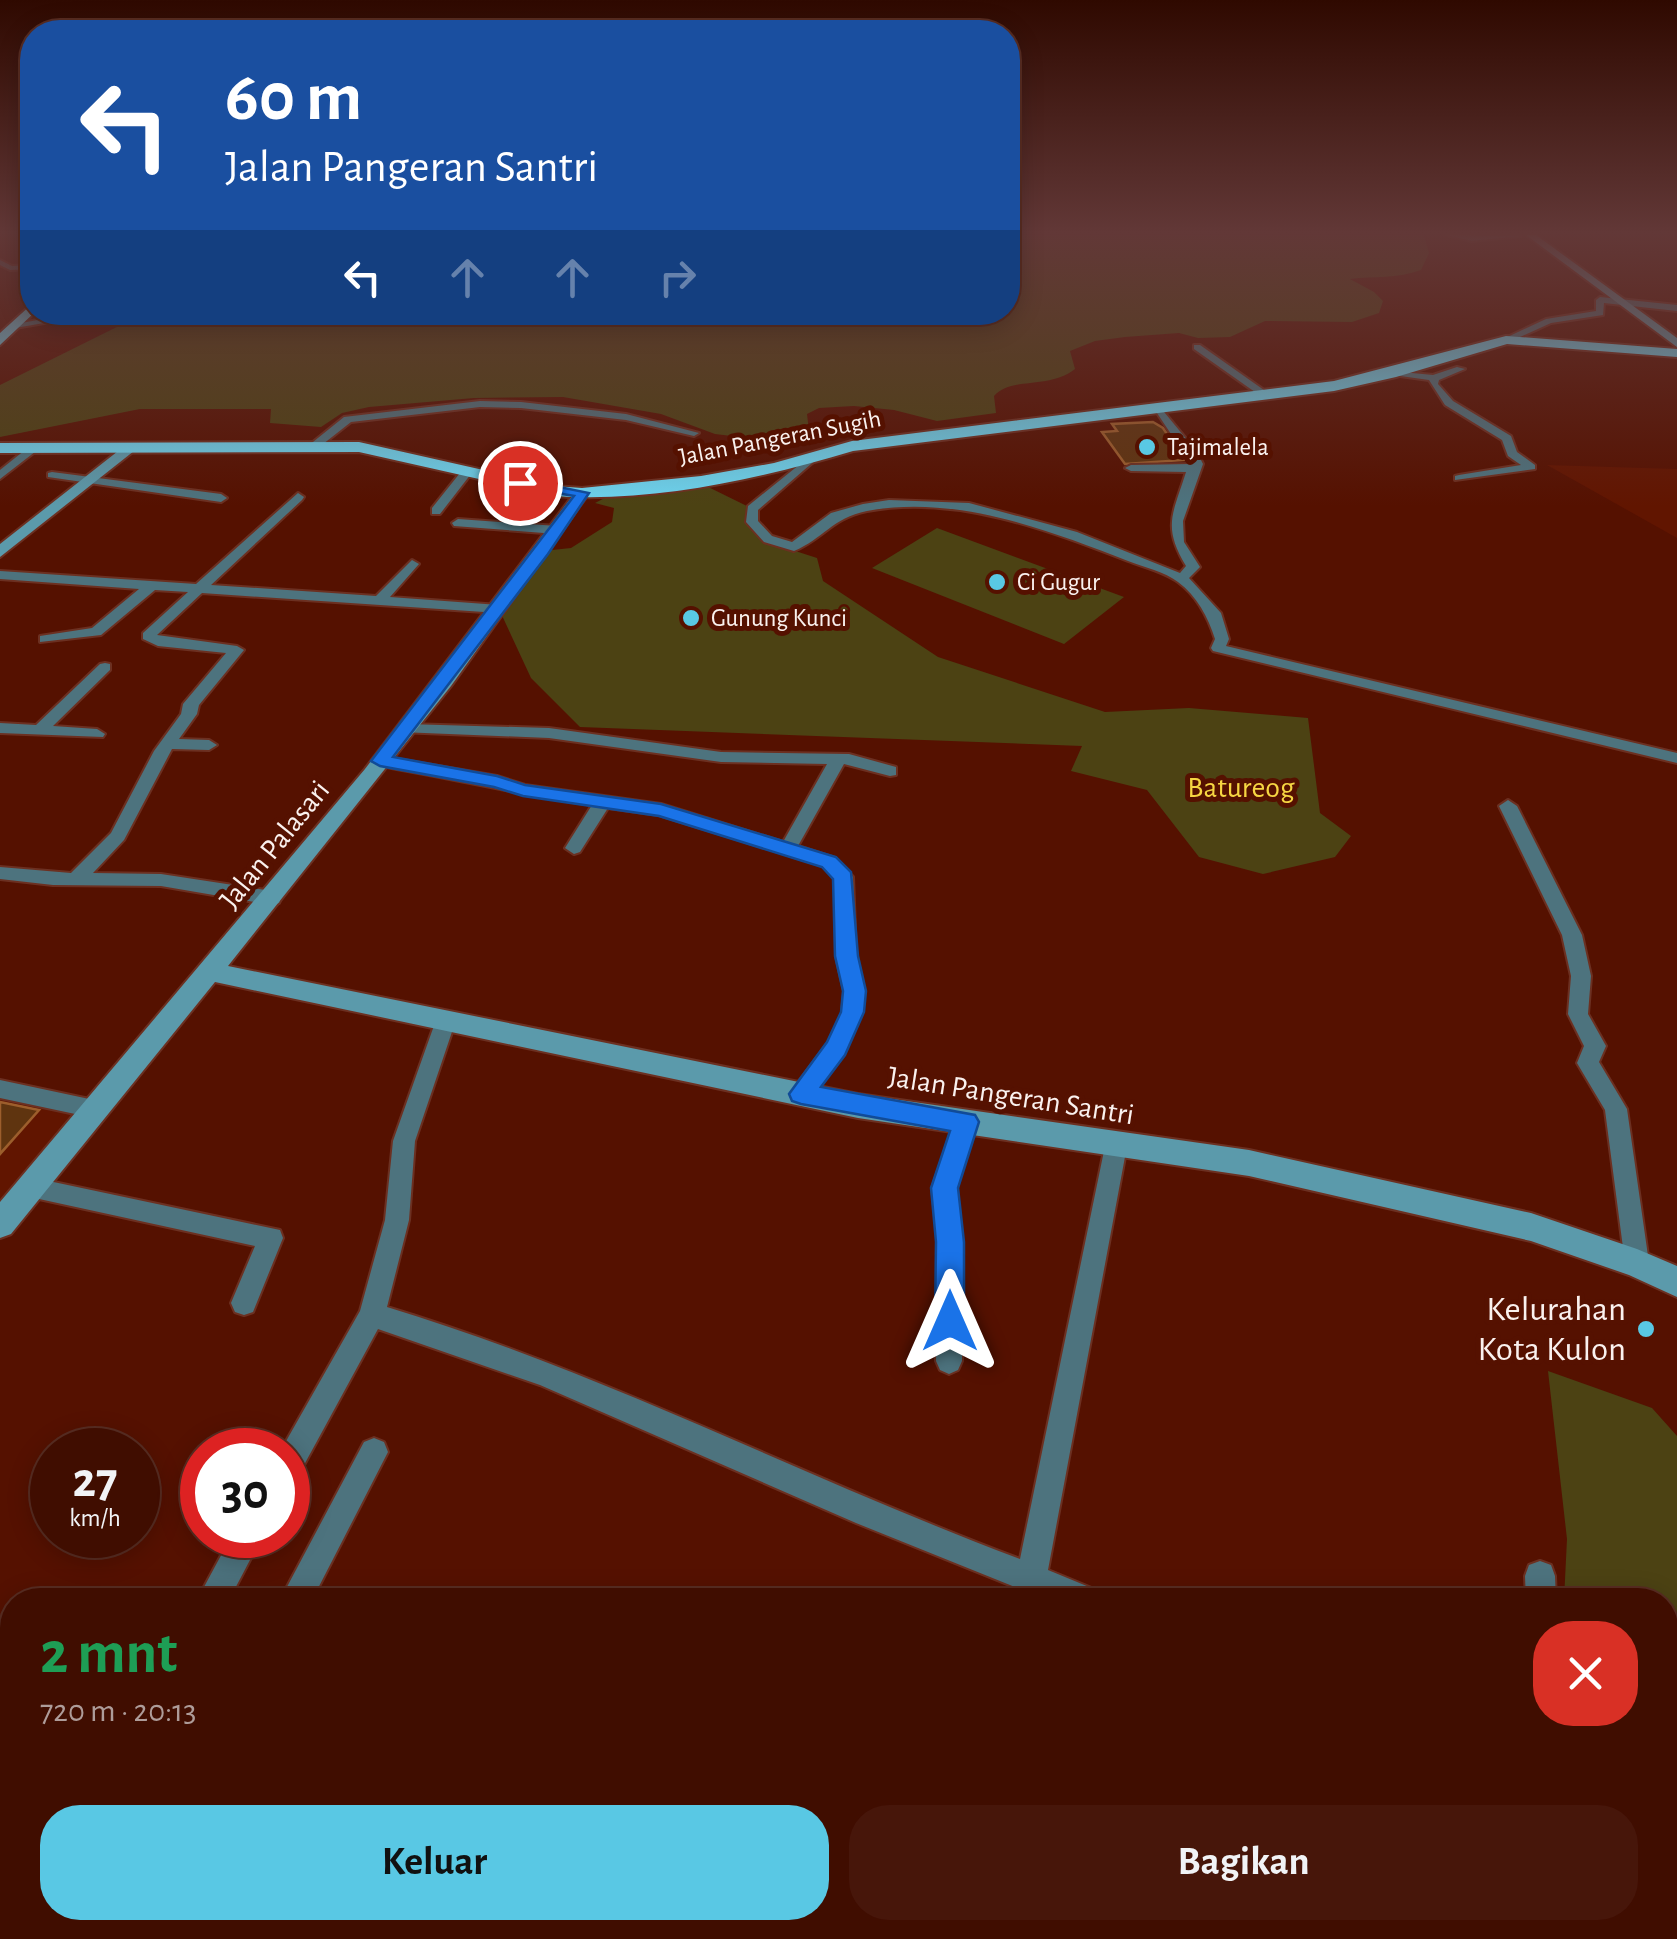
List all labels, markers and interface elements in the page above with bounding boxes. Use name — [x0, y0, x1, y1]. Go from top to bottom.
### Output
icon: left — [60, 60, 190, 190]
text: 60 m — [225, 63, 362, 133]
text: Jalan Pangeran Santri — [225, 145, 598, 190]
icon: left — [335, 250, 390, 305]
icon: ahead — [440, 250, 495, 305]
icon: ahead — [545, 250, 600, 305]
icon: right — [650, 250, 705, 305]
street label: Jalan Pangeran Sugih — [677, 406, 883, 470]
place label: Tajimalela — [1167, 435, 1269, 460]
marker: Tajimalela — [1136, 436, 1158, 458]
pin — [478, 441, 563, 526]
icon: arrive — [493, 456, 548, 511]
place label: Ci Gugur — [1017, 570, 1100, 595]
marker: Ci Gugur — [986, 571, 1008, 593]
place label: Gunung Kunci — [711, 606, 847, 631]
marker: Gunung Kunci — [680, 607, 702, 629]
park label: Batureog — [1187, 773, 1295, 803]
street label: Jalan Palasari — [214, 775, 336, 915]
street label: Jalan Pangeran Santri — [886, 1062, 1136, 1130]
position arrow — [898, 1269, 1002, 1373]
place label: Kelurahan Kota Kulon — [1477, 1292, 1626, 1367]
marker: Kelurahan Kota Kulon — [1635, 1318, 1657, 1340]
speed limit sign: 30 — [180, 1428, 310, 1558]
text: 27 — [72, 1456, 118, 1506]
text: km/h — [69, 1506, 121, 1531]
button: close — [1533, 1621, 1638, 1726]
text: 2 mnt — [40, 1624, 177, 1684]
text: 720 m · 20:13 — [40, 1695, 197, 1727]
button: Keluar — [40, 1805, 829, 1920]
button: Bagikan — [849, 1805, 1638, 1920]

